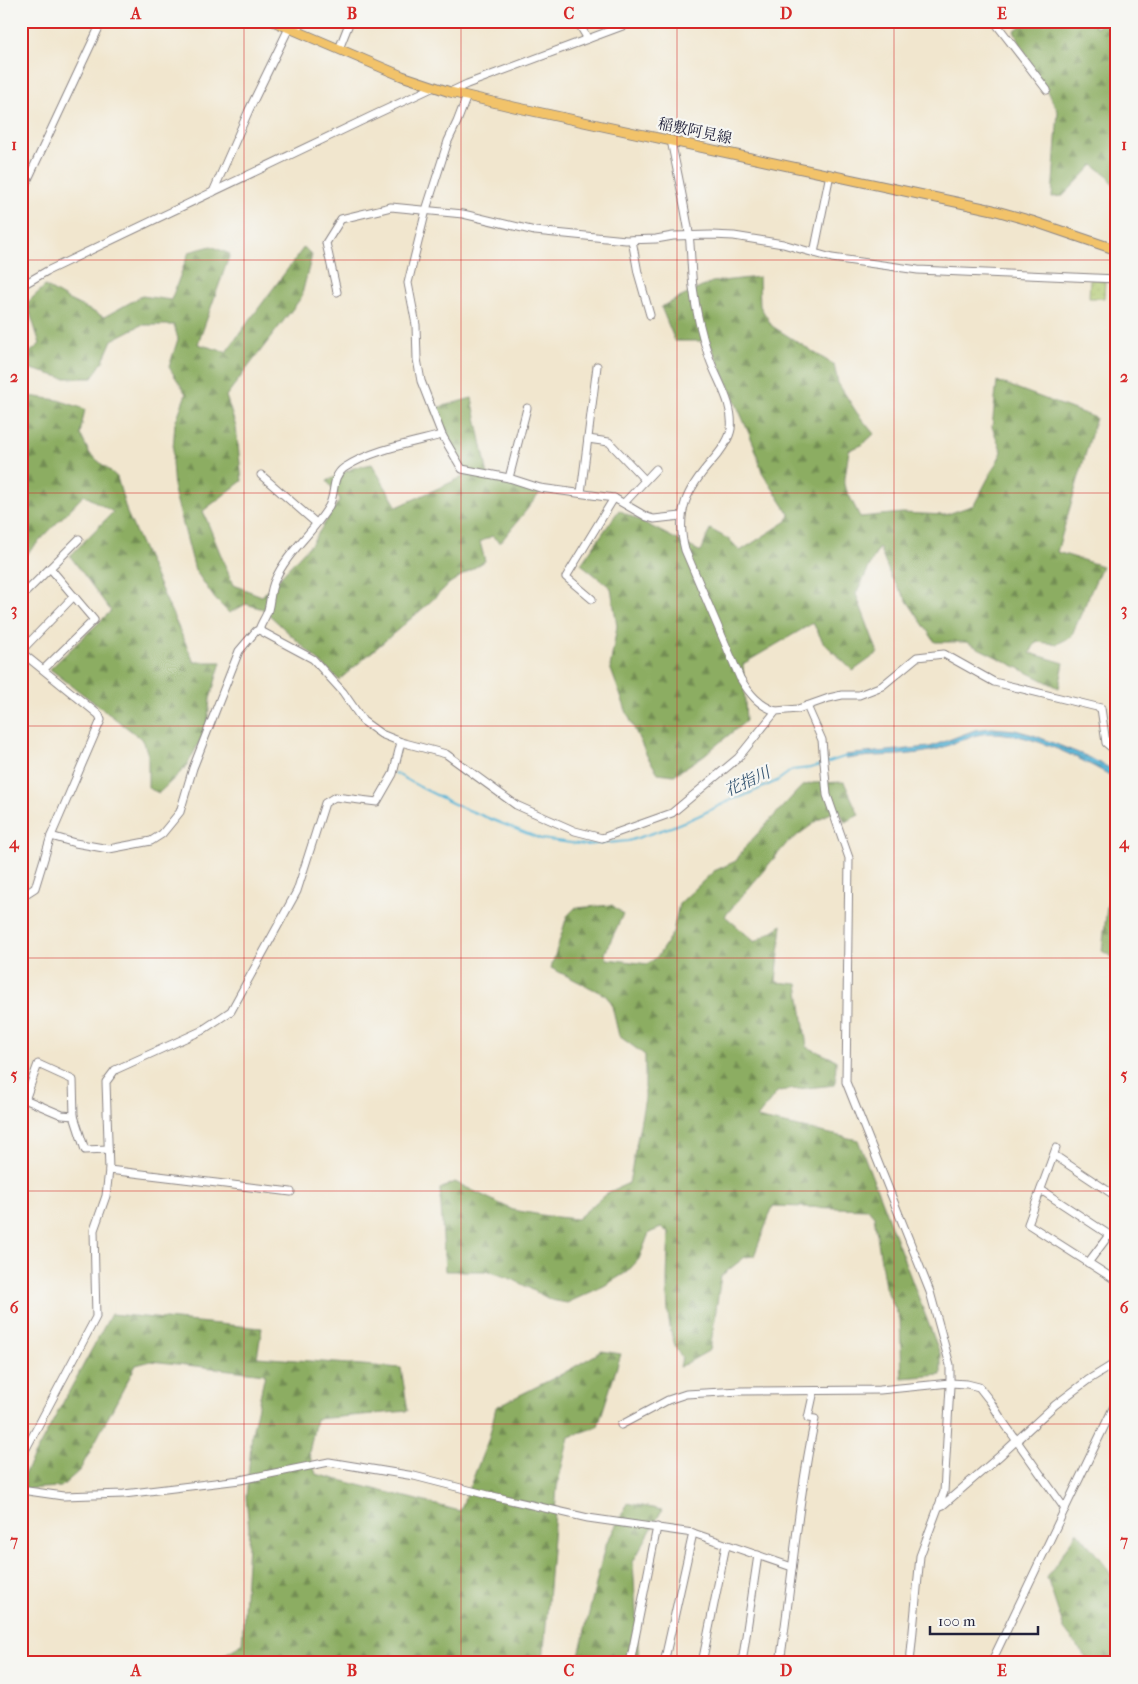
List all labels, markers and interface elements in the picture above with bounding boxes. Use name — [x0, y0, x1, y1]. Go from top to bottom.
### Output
text: A — [130, 4, 142, 23]
text: B — [347, 4, 357, 23]
text: C — [564, 4, 575, 23]
text: D — [780, 4, 792, 23]
text: E — [997, 4, 1007, 23]
street label: 稲敷阿見線 — [656, 114, 734, 148]
text: 1 — [11, 135, 17, 154]
text: 1 — [1121, 135, 1127, 154]
text: 2 — [10, 367, 18, 386]
text: 2 — [1120, 367, 1128, 386]
text: 3 — [11, 600, 17, 620]
text: 3 — [1121, 600, 1127, 620]
water label: 花指川 — [721, 762, 775, 800]
text: 4 — [8, 833, 20, 853]
text: 4 — [1118, 833, 1130, 853]
text: 5 — [11, 1065, 18, 1084]
text: 5 — [1121, 1065, 1128, 1084]
text: 6 — [10, 1298, 19, 1317]
text: 6 — [1120, 1298, 1129, 1317]
text: 7 — [9, 1531, 18, 1550]
text: 7 — [1119, 1531, 1128, 1550]
scale bar — [930, 1604, 1038, 1636]
text: 100 m — [938, 1612, 976, 1630]
text: A — [130, 1661, 142, 1680]
text: B — [347, 1661, 357, 1680]
text: C — [564, 1661, 575, 1680]
text: D — [780, 1661, 792, 1680]
text: E — [997, 1661, 1007, 1680]

